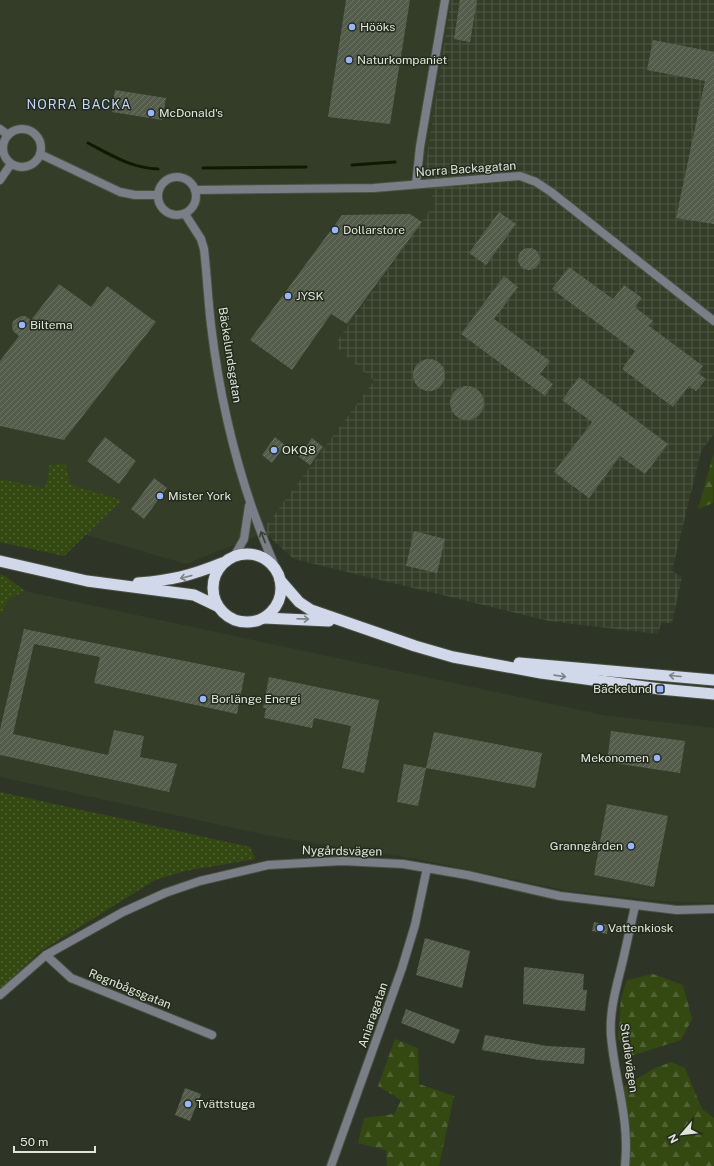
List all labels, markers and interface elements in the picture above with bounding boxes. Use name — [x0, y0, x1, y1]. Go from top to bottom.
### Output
place label: Hööks — [360, 20, 395, 34]
marker: Hööks — [347, 22, 357, 32]
place label: Naturkompaniet — [357, 53, 447, 67]
marker: Naturkompaniet — [344, 55, 354, 65]
district label: NORRA BACKA — [26, 97, 132, 112]
place label: McDonald's — [159, 106, 223, 120]
marker: McDonald's — [146, 108, 156, 118]
street label: Norra Backagatan — [415, 159, 517, 179]
place label: Dollarstore — [343, 223, 405, 237]
marker: Dollarstore — [330, 225, 340, 235]
place label: JYSK — [296, 289, 324, 303]
marker: JYSK — [283, 291, 293, 301]
street label: Bäckelundsgatan — [216, 306, 245, 404]
place label: Biltema — [30, 318, 73, 332]
marker: Biltema — [17, 320, 27, 330]
place label: OKQ8 — [282, 443, 316, 457]
marker: OKQ8 — [269, 445, 279, 455]
place label: Mister York — [168, 489, 231, 503]
marker: Mister York — [155, 491, 165, 501]
one-way arrow — [259, 532, 266, 544]
one-way arrow — [180, 573, 193, 581]
one-way arrow — [296, 615, 309, 622]
one-way arrow — [553, 672, 566, 680]
one-way arrow — [669, 673, 682, 680]
place label: Bäckelund — [593, 682, 652, 696]
marker: Bäckelund — [655, 684, 665, 694]
place label: Borlänge Energi — [211, 692, 301, 706]
marker: Borlänge Energi — [198, 694, 208, 704]
place label: Mekonomen — [581, 751, 649, 765]
marker: Mekonomen — [652, 753, 662, 763]
place label: Granngården — [550, 839, 623, 853]
marker: Granngården — [626, 841, 636, 851]
street label: Nygårdsvägen — [302, 843, 382, 859]
place label: Vattenkiosk — [608, 921, 674, 935]
marker: Vattenkiosk — [595, 923, 605, 933]
street label: Regnbågsgatan — [87, 966, 173, 1012]
street label: Aniaragatan — [355, 981, 391, 1049]
street label: Studievägen — [617, 1022, 641, 1094]
place label: Tvättstuga — [196, 1097, 255, 1111]
marker: Tvättstuga — [183, 1099, 193, 1109]
north arrow — [662, 1114, 702, 1154]
scale bar — [14, 1128, 95, 1154]
text: N — [666, 1132, 680, 1145]
text: 50 m — [20, 1135, 48, 1149]

